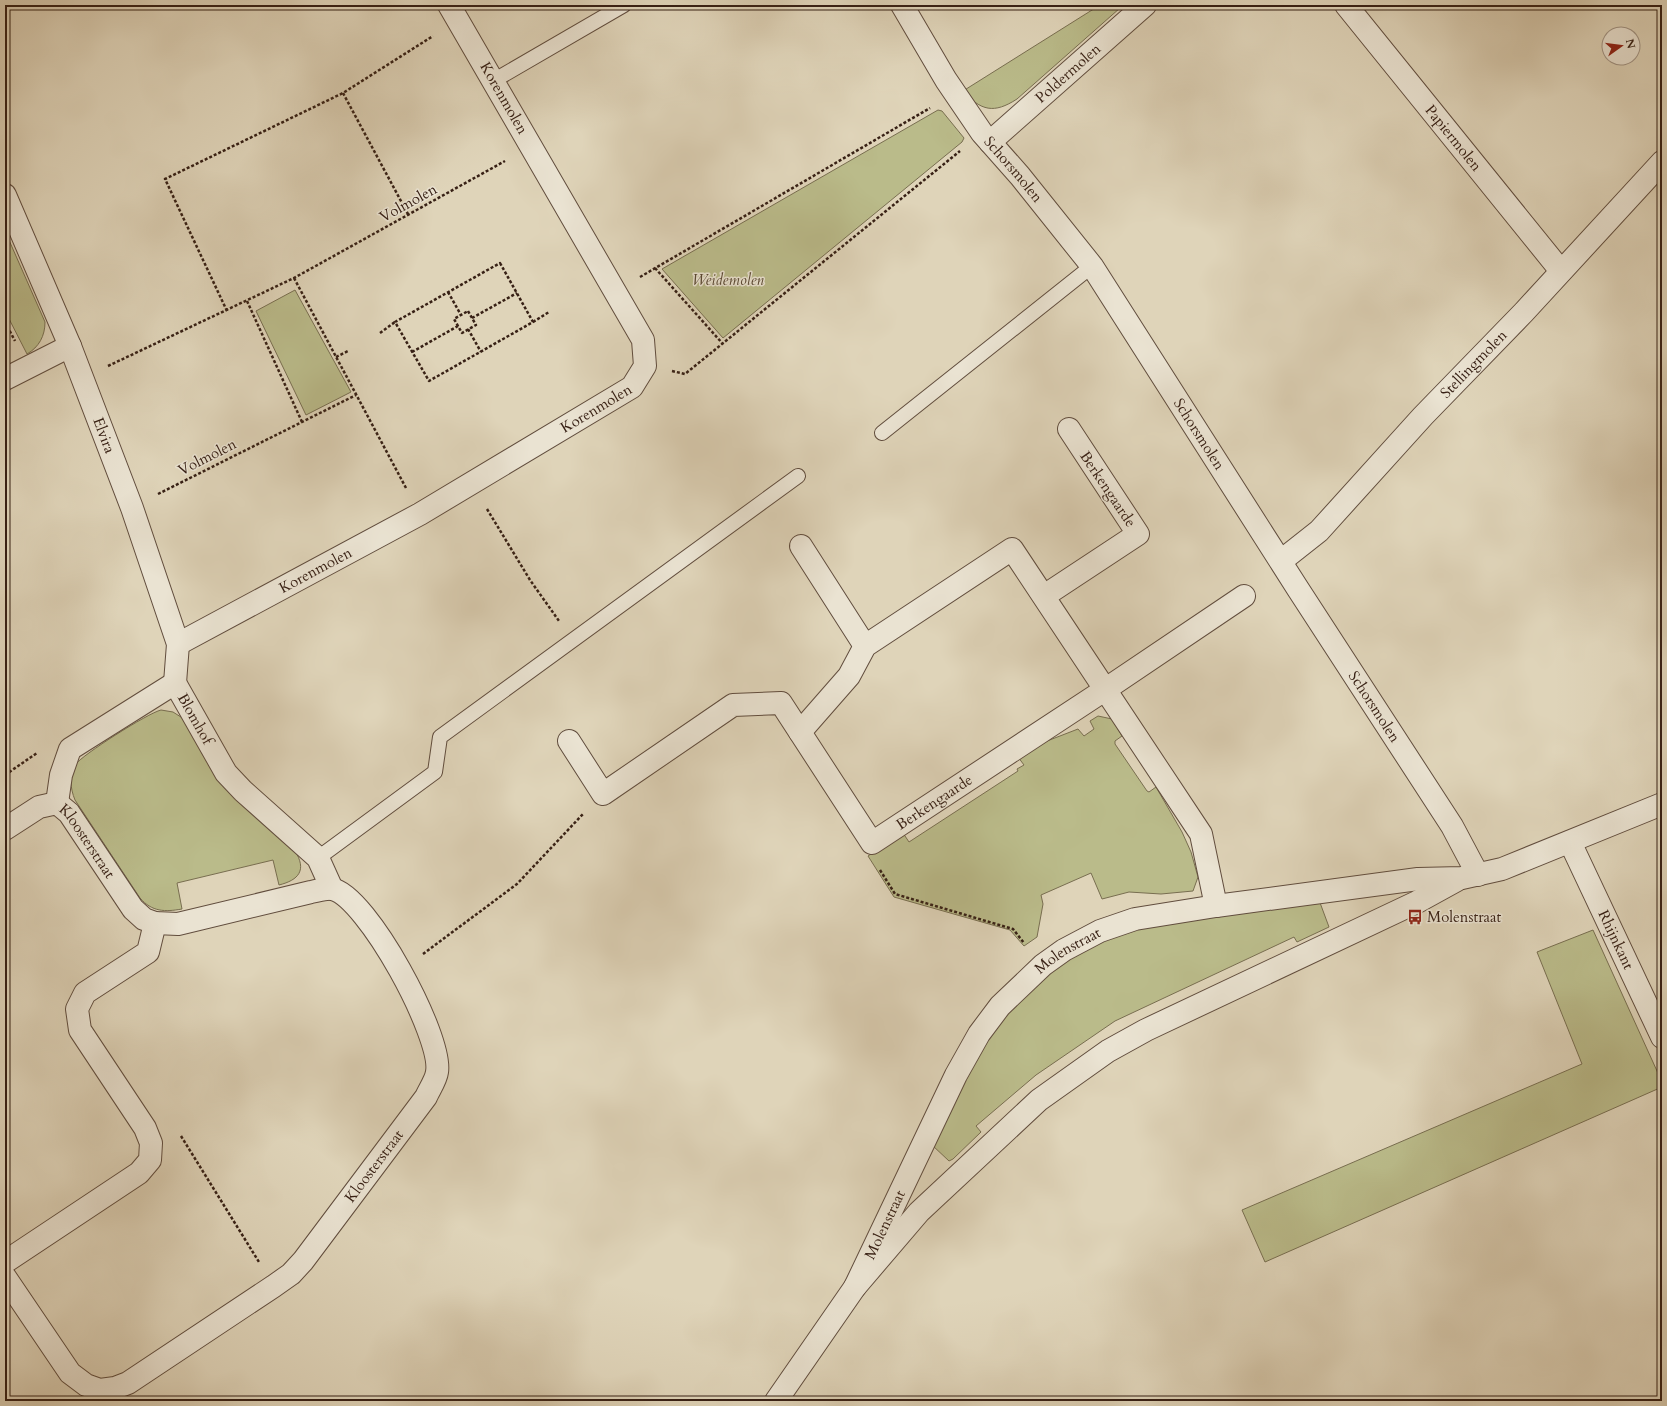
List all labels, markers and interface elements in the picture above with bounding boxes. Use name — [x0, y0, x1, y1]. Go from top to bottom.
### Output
north arrow — [1601, 26, 1641, 66]
text: N — [1622, 37, 1639, 51]
street label: Poldermolen — [1031, 38, 1105, 107]
street label: Korenmolen — [475, 58, 533, 138]
street label: Papiermolen — [1421, 101, 1487, 176]
street label: Schorsmolen — [979, 132, 1048, 207]
street label: Volmolen — [376, 179, 441, 227]
park label: Weidemolen — [692, 270, 765, 290]
street label: Stellingmolen — [1436, 325, 1512, 402]
street label: Korenmolen — [557, 379, 636, 438]
street label: Schorsmolen — [1169, 394, 1230, 474]
street label: Elvira — [88, 414, 120, 457]
street label: Volmolen — [174, 434, 240, 480]
street label: Berkengaarde — [1075, 447, 1141, 531]
street label: Korenmolen — [275, 542, 356, 598]
street label: Schorsmolen — [1344, 667, 1405, 746]
street label: Blomhof — [173, 689, 219, 750]
street label: Berkengaarde — [892, 770, 976, 834]
street label: Kloosterstraat — [55, 799, 120, 882]
place label: Molenstraat — [1427, 907, 1502, 927]
street label: Rhijnkant — [1594, 907, 1639, 973]
bus stop icon: Molenstraat — [1406, 908, 1424, 926]
street label: Molenstraat — [1030, 922, 1104, 978]
street label: Kloosterstraat — [340, 1125, 408, 1206]
street label: Molenstraat — [860, 1187, 910, 1263]

